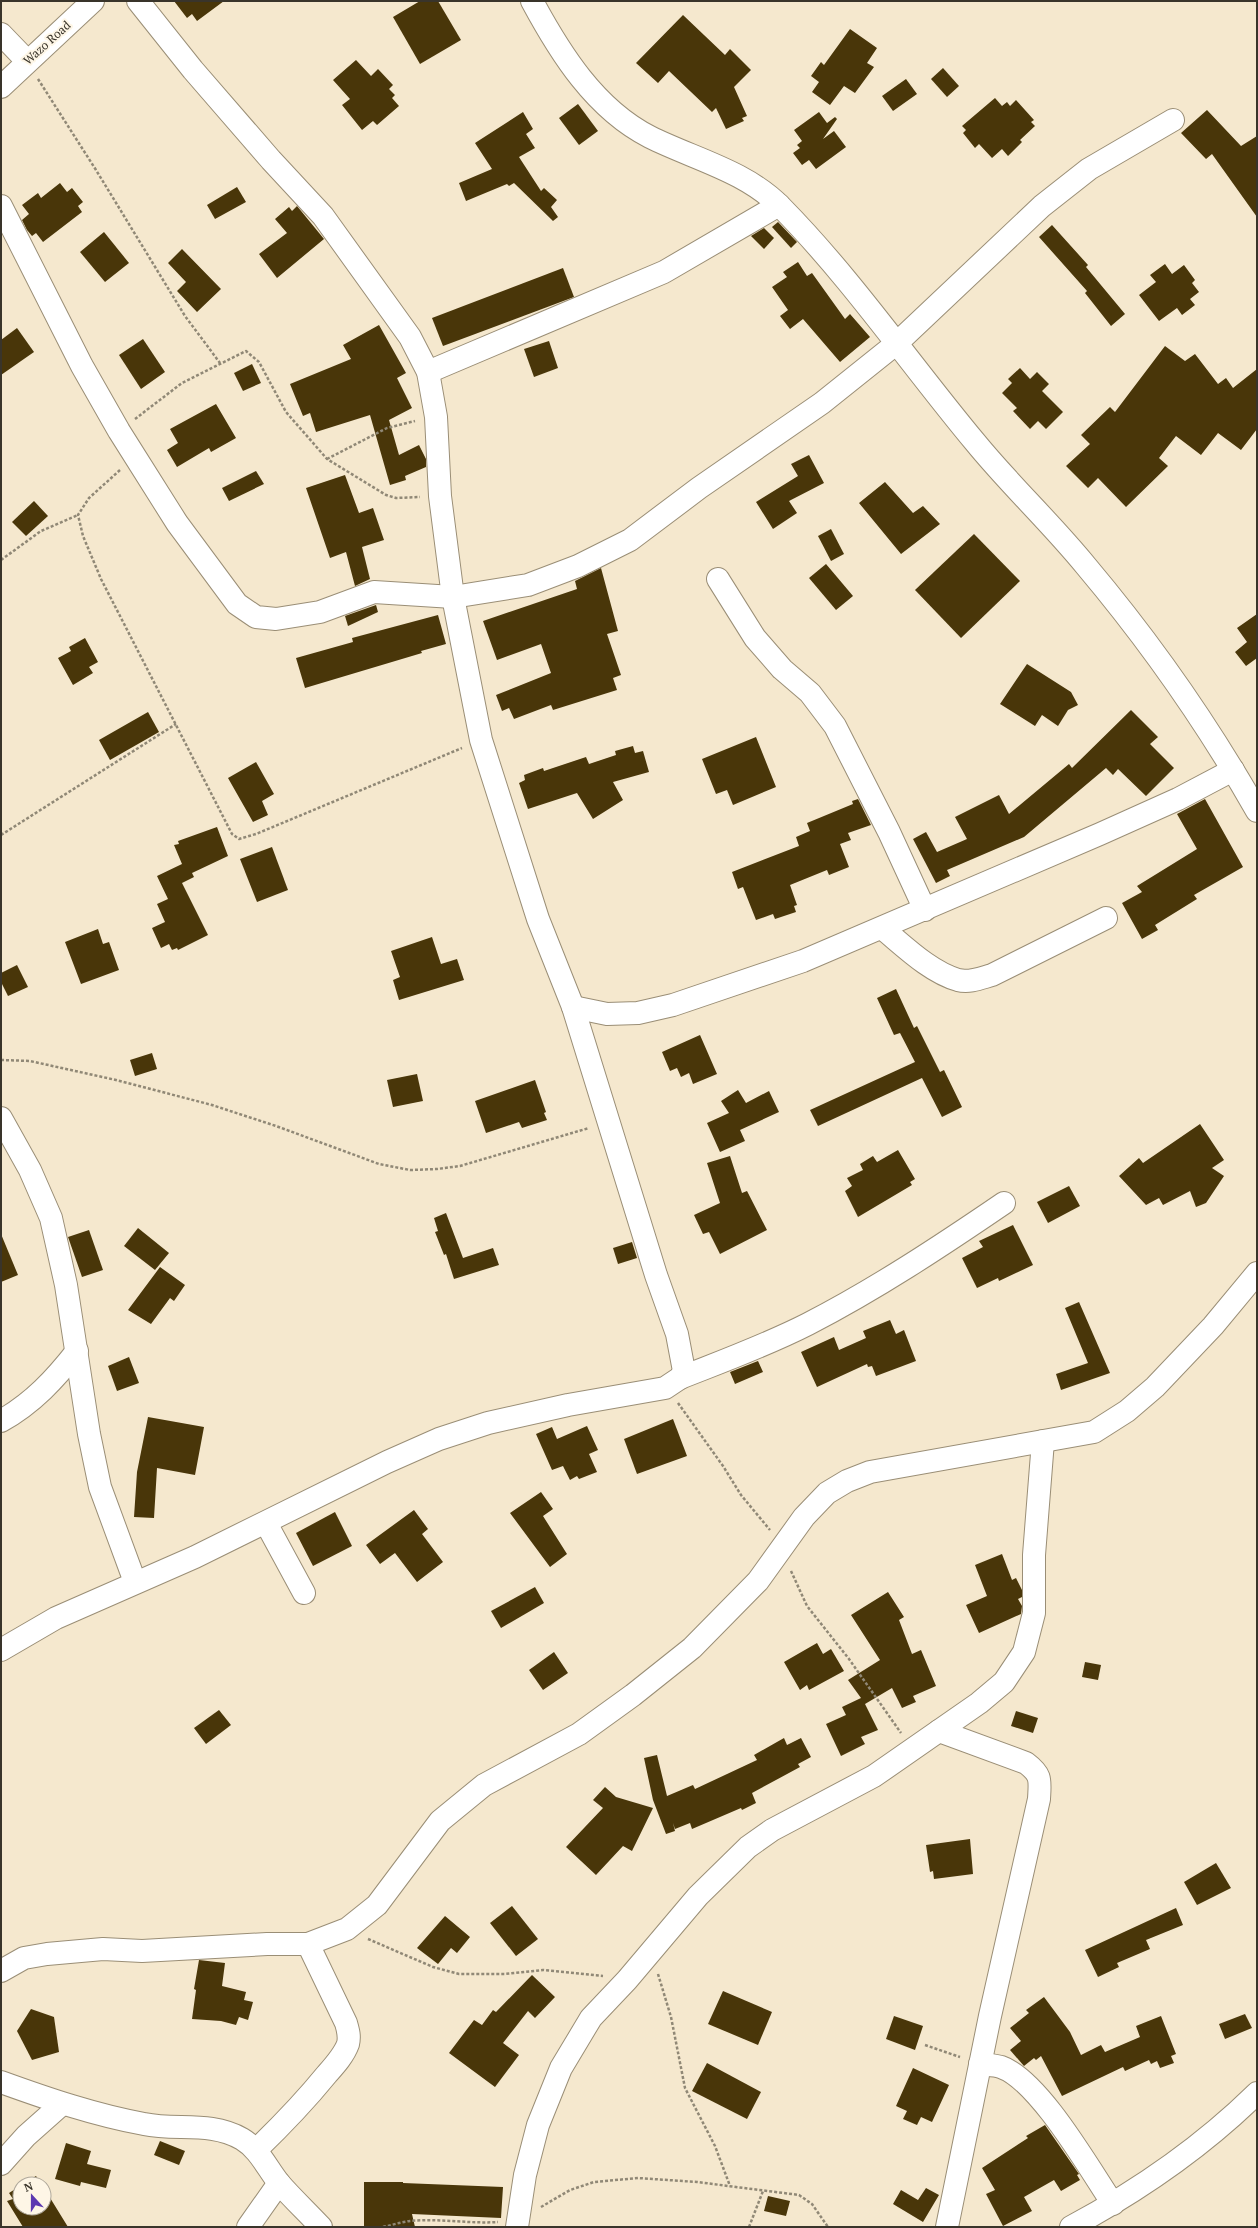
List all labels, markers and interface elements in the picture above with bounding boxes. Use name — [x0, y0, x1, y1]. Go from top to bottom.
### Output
street label: Wazo Road — [20, 17, 74, 68]
north arrow — [12, 2176, 52, 2216]
text: N — [22, 2178, 35, 2195]

